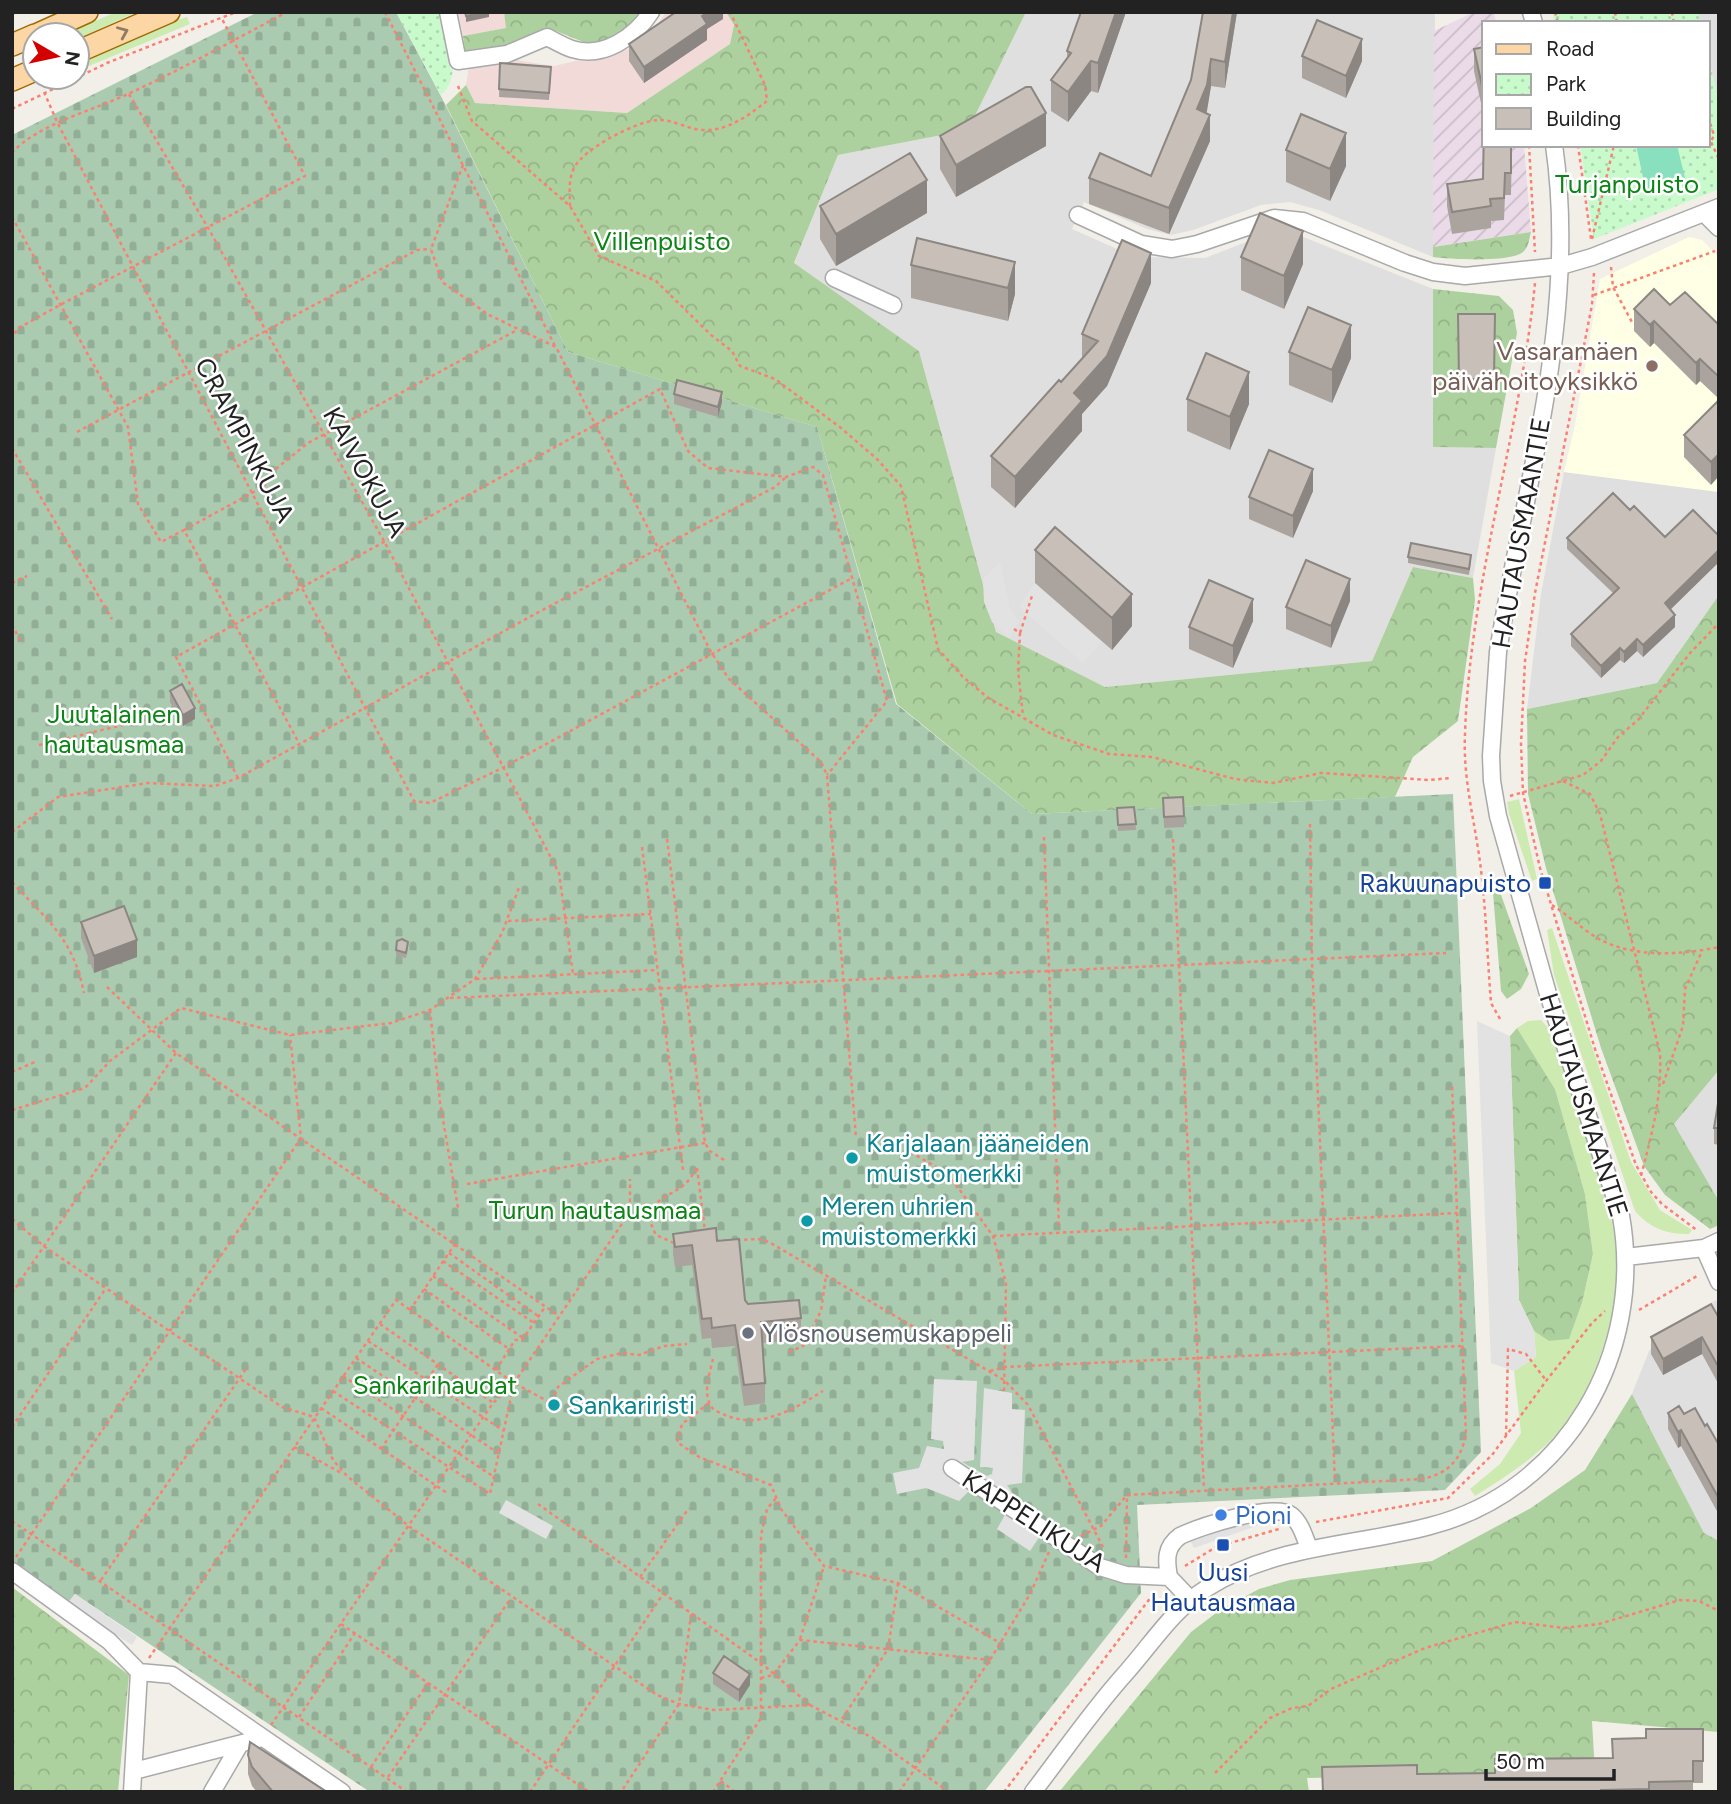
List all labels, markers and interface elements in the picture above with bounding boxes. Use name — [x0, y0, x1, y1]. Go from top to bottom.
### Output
north arrow — [21, 21, 91, 91]
legend — [1482, 21, 1710, 147]
one-way arrow — [116, 27, 128, 41]
text: Road — [1546, 36, 1594, 61]
text: N — [60, 50, 85, 68]
text: Park — [1546, 71, 1587, 96]
text: Building — [1546, 106, 1621, 131]
park label: Turjanpuisto — [1555, 168, 1699, 200]
park label: Villenpuisto — [593, 225, 731, 257]
place label: Vasaramäen päivähoitoyksikkö — [1432, 335, 1638, 397]
street label: CRAMPINKUJA — [188, 352, 302, 528]
marker: Vasaramäen päivähoitoyksikkö — [1644, 358, 1660, 374]
street label: KAIVOKUJA — [316, 401, 414, 543]
street label: HAUTAUSMAANTIE — [1485, 415, 1557, 651]
park label: Juutalainen hautausmaa — [44, 698, 184, 760]
place label: Rakuunapuisto — [1359, 867, 1531, 899]
marker: Rakuunapuisto — [1537, 875, 1553, 891]
street label: HAUTAUSMAANTIE — [1533, 989, 1635, 1221]
place label: Karjalaan jääneiden muistomerkki — [866, 1127, 1089, 1189]
marker: Karjalaan jääneiden muistomerkki — [844, 1150, 860, 1166]
place label: Meren uhrien muistomerkki — [821, 1190, 977, 1252]
park label: Turun hautausmaa — [489, 1194, 701, 1226]
marker: Meren uhrien muistomerkki — [799, 1213, 815, 1229]
place label: Ylösnousemuskappeli — [762, 1317, 1012, 1349]
marker: Ylösnousemuskappeli — [740, 1325, 756, 1341]
park label: Sankarihaudat — [353, 1369, 518, 1401]
place label: Sankariristi — [568, 1389, 695, 1421]
marker: Sankariristi — [546, 1397, 562, 1413]
street label: KAPPELIKUJA — [956, 1463, 1112, 1580]
place label: Pioni — [1235, 1499, 1292, 1531]
marker: Pioni — [1213, 1507, 1229, 1523]
marker: Uusi Hautausmaa — [1215, 1537, 1231, 1553]
place label: Uusi Hautausmaa — [1150, 1556, 1296, 1618]
scale bar — [1486, 1738, 1614, 1782]
text: 50 m — [1496, 1749, 1545, 1774]

